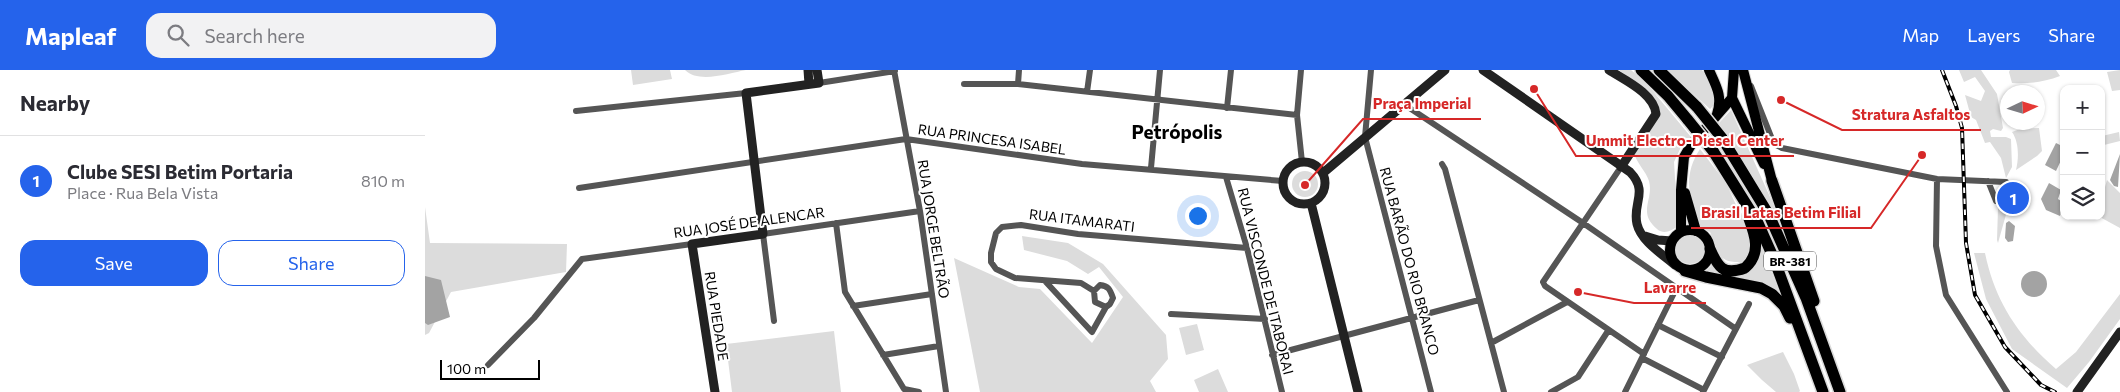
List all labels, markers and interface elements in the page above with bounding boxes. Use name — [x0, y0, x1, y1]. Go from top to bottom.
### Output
search box — [146, 13, 496, 58]
text: Mapleaf — [25, 21, 116, 50]
icon: search — [164, 21, 192, 49]
text: Search here — [204, 24, 305, 47]
text: Map — [1902, 24, 1939, 46]
text: Layers — [1967, 24, 2020, 46]
text: Share — [2048, 24, 2095, 46]
north arrow — [2000, 85, 2045, 130]
map controls — [2060, 85, 2105, 220]
button: + — [2060, 85, 2105, 130]
callout: Praça Imperial — [1363, 89, 1481, 119]
text: Nearby — [20, 90, 90, 115]
text: Praça Imperial — [1373, 94, 1471, 112]
callout: Stratura Asfaltos — [1842, 100, 1981, 130]
text: Stratura Asfaltos — [1852, 105, 1970, 123]
street label: RUA PRINCESA ISABEL — [917, 120, 1067, 158]
district label: Petrópolis — [1132, 120, 1223, 143]
callout: Ummit Electro-Diesel Center — [1576, 126, 1794, 156]
button: − — [2060, 130, 2105, 175]
text: Ummit Electro-Diesel Center — [1586, 131, 1784, 149]
street label: RUA JORGE BELTRÃO — [915, 158, 953, 300]
text: Clube SESI Betim Portaria — [67, 160, 293, 183]
street label: RUA BARÃO DO RIO BRANCO — [1377, 165, 1443, 357]
text: 1 — [32, 171, 40, 190]
text: 810 m — [361, 171, 405, 190]
button: layers — [2060, 175, 2105, 220]
pin: 1 — [1997, 179, 2029, 217]
text: Place · Rua Bela Vista — [67, 183, 218, 202]
street label: RUA VISCONDE DE ITABORAI — [1235, 186, 1297, 376]
callout: Brasil Latas Betim Filial — [1691, 198, 1871, 228]
street label: RUA JOSÉ DE ALENCAR — [672, 203, 826, 241]
your location — [1185, 203, 1211, 229]
text: Brasil Latas Betim Filial — [1701, 203, 1861, 221]
street label: RUA ITAMARATI — [1028, 205, 1136, 235]
button: Save — [20, 240, 208, 286]
button: Share — [218, 240, 405, 286]
road number: BR-381 — [1764, 252, 1816, 270]
street label: RUA PIEDADE — [702, 270, 732, 362]
callout: Lavarre — [1634, 273, 1706, 303]
text: Lavarre — [1644, 278, 1696, 296]
scale bar — [440, 357, 540, 380]
text: 100 m — [447, 360, 486, 377]

